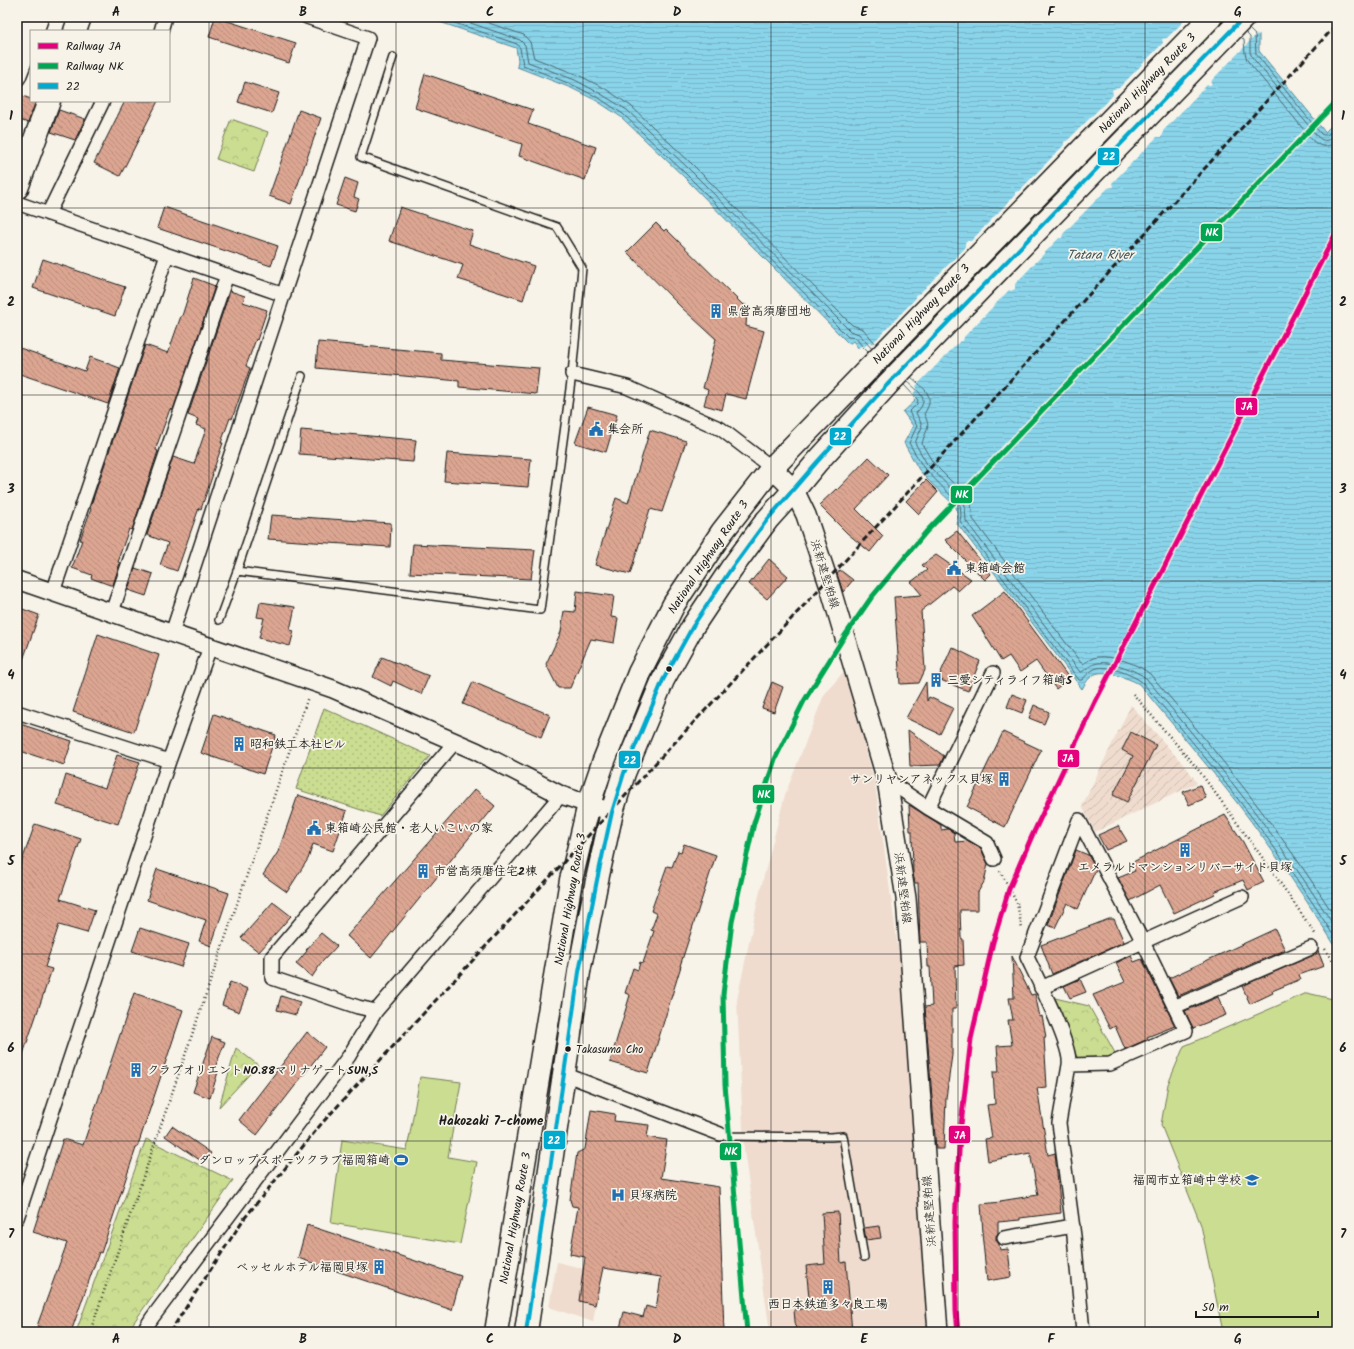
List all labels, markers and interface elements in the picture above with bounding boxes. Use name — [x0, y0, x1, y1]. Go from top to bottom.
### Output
text: A — [112, 2, 120, 23]
text: B — [299, 2, 307, 23]
text: C — [486, 2, 494, 23]
text: D — [673, 2, 682, 23]
text: E — [860, 2, 868, 23]
text: F — [1047, 2, 1055, 23]
text: G — [1234, 2, 1242, 23]
street label: National Highway Route 3 — [1094, 29, 1201, 138]
legend — [30, 30, 170, 102]
text: Railway JA — [66, 37, 122, 56]
text: Railway NK — [66, 57, 125, 76]
text: 22 — [66, 77, 80, 96]
text: 1 — [9, 106, 13, 127]
text: 1 — [1341, 106, 1345, 127]
line badge: 22 — [1097, 147, 1120, 166]
text: 22 — [1103, 148, 1115, 166]
line badge: NK — [1200, 223, 1223, 242]
text: NK — [1205, 224, 1219, 242]
water label: Tatara River — [1067, 245, 1136, 266]
street label: National Highway Route 3 — [868, 260, 975, 369]
text: 2 — [7, 292, 15, 313]
text: 2 — [1339, 292, 1347, 313]
place label: 県営高須磨団地 — [727, 302, 811, 321]
building icon: 県営高須磨団地 — [708, 303, 724, 319]
line badge: JA — [1235, 397, 1258, 416]
text: JA — [1241, 398, 1253, 416]
place label: 集会所 — [607, 420, 644, 439]
public building icon: 集会所 — [588, 421, 604, 437]
line badge: 22 — [829, 427, 852, 446]
text: 22 — [834, 428, 846, 446]
text: 3 — [6, 479, 15, 500]
text: 3 — [1338, 479, 1347, 500]
line badge: NK — [950, 485, 973, 504]
text: NK — [955, 486, 969, 504]
street label: National Highway Route 3 — [663, 496, 754, 618]
street label: 浜新建堅粕線 — [805, 537, 844, 611]
place label: 東箱崎会館 — [965, 559, 1025, 578]
public building icon: 東箱崎会館 — [946, 560, 962, 576]
unlabelled marker — [664, 664, 674, 674]
text: 4 — [7, 665, 15, 686]
text: 4 — [1339, 665, 1347, 686]
place label: 三愛シティライフ箱崎5 — [947, 671, 1073, 690]
building icon: 三愛シティライフ箱崎5 — [928, 672, 944, 688]
place label: 昭和鉄工本社ビル — [250, 735, 346, 754]
building icon: 昭和鉄工本社ビル — [231, 736, 247, 752]
line badge: JA — [1057, 749, 1080, 768]
line badge: 22 — [618, 750, 641, 769]
text: JA — [1062, 750, 1074, 768]
text: 22 — [624, 752, 636, 770]
place label: サンリヤンアネックス貝塚 — [849, 770, 993, 789]
building icon: サンリヤンアネックス貝塚 — [996, 771, 1012, 787]
line badge: NK — [752, 784, 775, 804]
text: NK — [757, 786, 771, 804]
place label: 東箱崎公民館・老人いこいの家 — [325, 819, 493, 838]
public building icon: 東箱崎公民館・老人いこいの家 — [306, 820, 322, 836]
street label: National Highway Route 3 — [550, 832, 591, 967]
building icon: エメラルドマンションリバーサイド貝塚 — [1177, 842, 1193, 858]
text: 5 — [7, 851, 16, 872]
street label: 浜新建堅粕線 — [889, 851, 916, 925]
text: 5 — [1339, 851, 1348, 872]
place label: エメラルドマンションリバーサイド貝塚 — [1078, 858, 1292, 877]
place label: 市営高須磨住宅2棟 — [434, 862, 537, 881]
building icon: 市営高須磨住宅2棟 — [415, 863, 431, 879]
text: 6 — [7, 1038, 15, 1059]
text: 6 — [1339, 1038, 1347, 1059]
place label: Takasuma Cho — [576, 1041, 643, 1059]
marker: Takasuma Cho — [563, 1044, 573, 1054]
place label: クラブオリエントNO.88マリナゲートSUN,S — [147, 1061, 378, 1080]
building icon: クラブオリエントNO.88マリナゲートSUN,S — [128, 1062, 144, 1078]
district label: Hakozaki 7-chome — [439, 1111, 544, 1132]
line badge: JA — [948, 1125, 971, 1144]
text: JA — [954, 1127, 966, 1145]
line badge: 22 — [543, 1130, 566, 1150]
text: 22 — [548, 1132, 560, 1150]
line badge: NK — [719, 1142, 742, 1161]
text: NK — [724, 1143, 738, 1161]
place label: ダンロップスポーツクラブ福岡箱崎 — [198, 1151, 390, 1170]
street label: National Highway Route 3 — [495, 1151, 536, 1286]
sports icon: ダンロップスポーツクラブ福岡箱崎 — [393, 1152, 409, 1168]
place label: 福岡市立箱崎中学校 — [1133, 1171, 1241, 1190]
school or university icon: 福岡市立箱崎中学校 — [1244, 1172, 1260, 1188]
street label: 浜新建堅粕線 — [918, 1174, 941, 1248]
place label: 貝塚病院 — [629, 1186, 677, 1205]
hospital icon: 貝塚病院 — [610, 1187, 626, 1203]
text: 7 — [8, 1224, 15, 1245]
text: 7 — [1340, 1224, 1347, 1245]
place label: ベッセルホテル福岡貝塚 — [236, 1258, 368, 1277]
building icon: ベッセルホテル福岡貝塚 — [371, 1259, 387, 1275]
building icon: 西日本鉄道多々良工場 — [820, 1279, 836, 1295]
scale bar — [1196, 1293, 1318, 1319]
place label: 西日本鉄道多々良工場 — [768, 1295, 888, 1314]
text: 50 m — [1202, 1298, 1229, 1317]
text: A — [112, 1329, 120, 1349]
text: B — [299, 1329, 307, 1349]
text: C — [486, 1329, 494, 1349]
text: D — [673, 1329, 682, 1349]
text: E — [860, 1329, 868, 1349]
text: F — [1047, 1329, 1055, 1349]
text: G — [1234, 1329, 1242, 1349]

